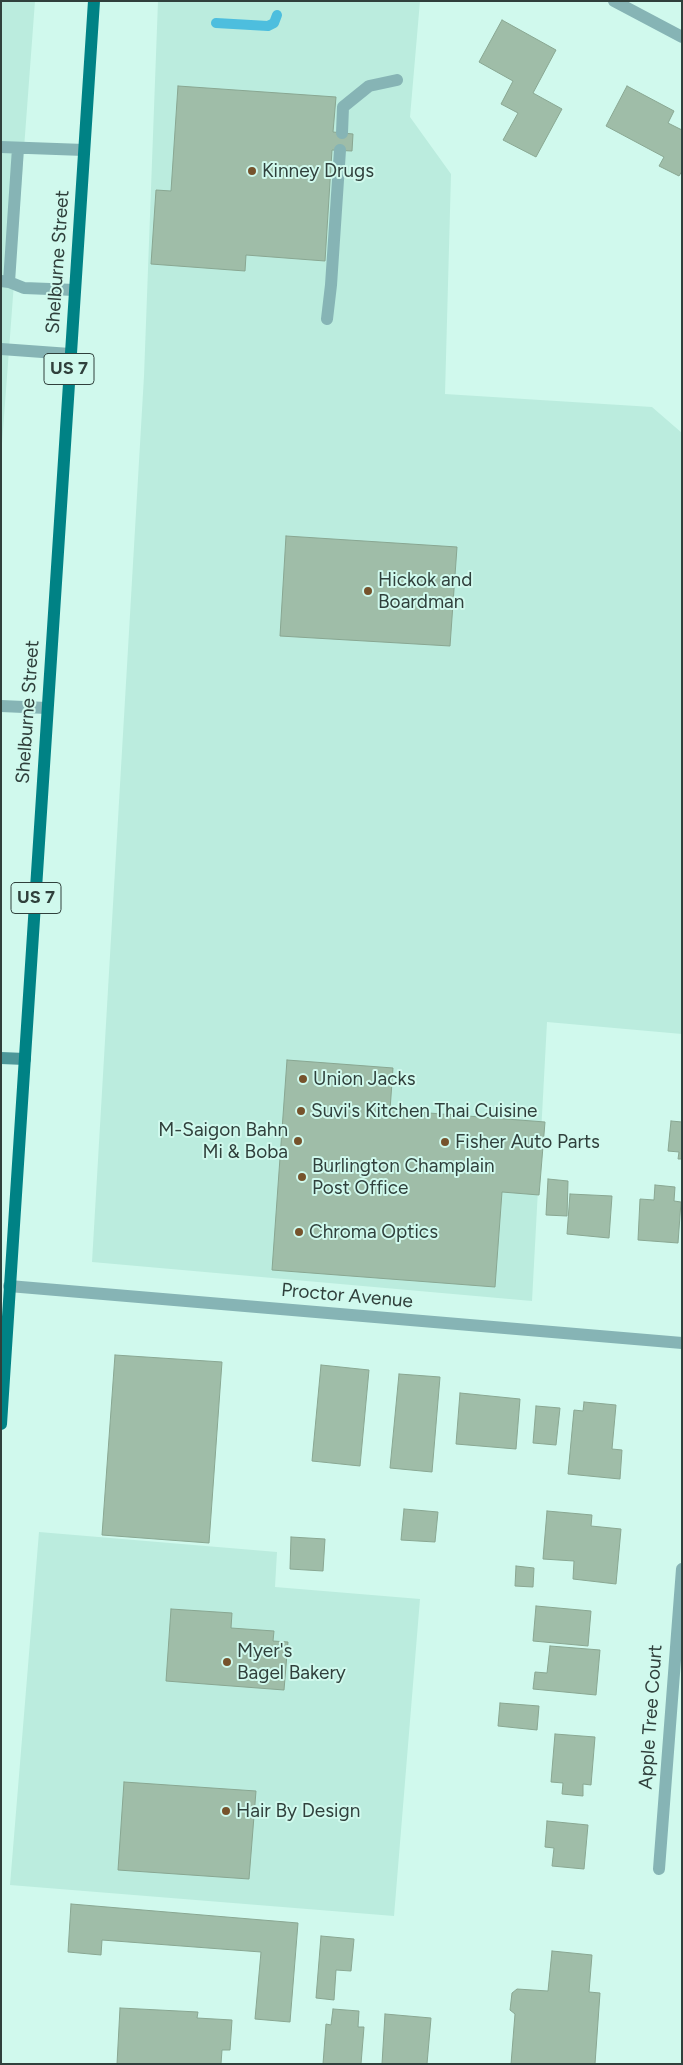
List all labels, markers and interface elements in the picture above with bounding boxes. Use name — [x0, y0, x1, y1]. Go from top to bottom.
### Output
place label: Kinney Drugs — [262, 160, 374, 182]
marker: Kinney Drugs — [246, 165, 258, 177]
street label: Shelburne Street — [42, 189, 74, 335]
road number: US 7 — [44, 354, 94, 384]
place label: Hickok and Boardman — [378, 569, 472, 613]
marker: Hickok and Boardman — [362, 585, 374, 597]
street label: Shelburne Street — [12, 639, 44, 785]
road number: US 7 — [11, 882, 61, 914]
place label: Union Jacks — [313, 1068, 416, 1090]
marker: Union Jacks — [297, 1073, 309, 1085]
place label: Suvi's Kitchen Thai Cuisine — [311, 1100, 537, 1122]
marker: Suvi's Kitchen Thai Cuisine — [295, 1105, 307, 1117]
place label: M-Saigon Bahn Mi & Boba — [158, 1119, 288, 1163]
place label: Fisher Auto Parts — [455, 1131, 600, 1153]
marker: M-Saigon Bahn Mi & Boba — [292, 1135, 304, 1147]
marker: Fisher Auto Parts — [439, 1136, 451, 1148]
place label: Burlington Champlain Post Office — [312, 1155, 495, 1199]
marker: Burlington Champlain Post Office — [296, 1171, 308, 1183]
place label: Chroma Optics — [309, 1221, 438, 1243]
marker: Chroma Optics — [293, 1226, 305, 1238]
street label: Proctor Avenue — [280, 1279, 414, 1313]
place label: Myer's Bagel Bakery — [237, 1640, 346, 1684]
street label: Apple Tree Court — [635, 1644, 667, 1790]
marker: Myer's Bagel Bakery — [221, 1656, 233, 1668]
place label: Hair By Design — [236, 1800, 360, 1822]
marker: Hair By Design — [220, 1805, 232, 1817]

